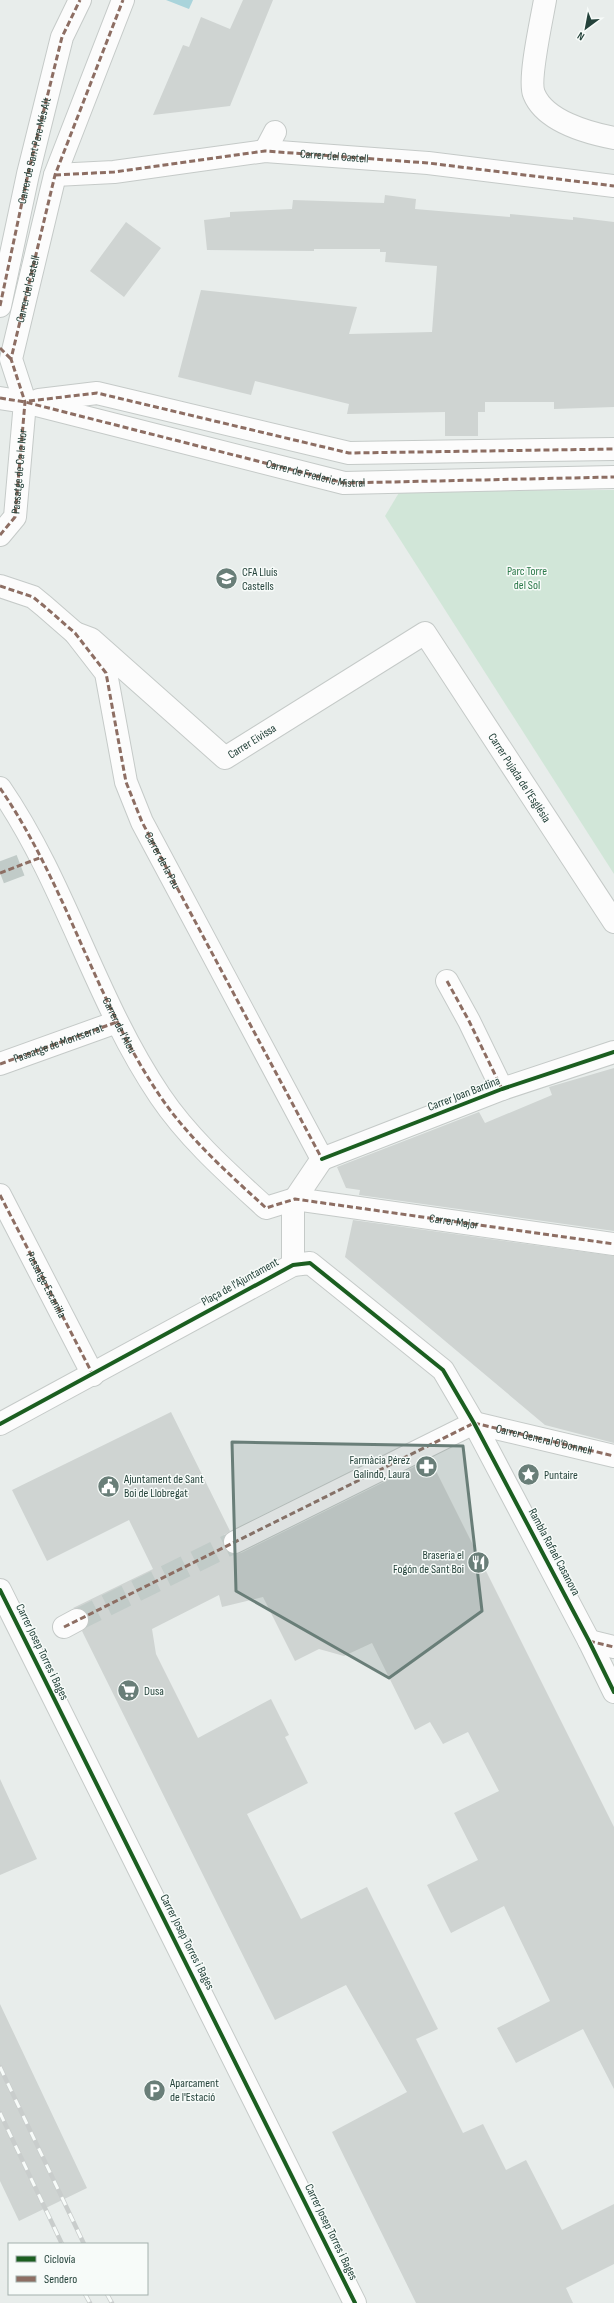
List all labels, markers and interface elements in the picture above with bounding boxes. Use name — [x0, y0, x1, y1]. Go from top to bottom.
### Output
north arrow — [566, 8, 606, 48]
text: N — [575, 29, 587, 43]
street label: Carrer de Sant Pere Més Alt — [14, 96, 54, 205]
street label: Carrer del Castell — [300, 146, 369, 166]
street label: Carrer del Castell — [12, 254, 43, 324]
street label: Passatge de Ca la Nor — [8, 428, 30, 515]
street label: Carrer de Frederic Mistral — [265, 456, 365, 490]
park label: Parc Torre del Sol — [507, 564, 547, 593]
place label: CFA Lluís Castells — [242, 565, 278, 594]
school or university icon: CFA Lluís Castells — [213, 566, 239, 592]
street label: Carrer Eivissa — [225, 720, 279, 762]
street label: Carrer Pujada de l'Església — [485, 730, 554, 825]
street label: Carrer de la Pau — [141, 829, 184, 891]
street label: Carrer de l'Alou — [99, 995, 140, 1056]
street label: Passatge de Montserrat — [11, 1020, 106, 1066]
street label: Carrer Joan Bardina — [426, 1073, 503, 1115]
street label: Carrer Major — [428, 1211, 480, 1232]
street label: Passatge Escanilla — [23, 1249, 70, 1321]
street label: Plaça de l'Ajuntament — [199, 1254, 282, 1309]
street label: Carrer General O'Donnell — [495, 1421, 594, 1458]
place label: Farmàcia Pérez Galindo, Laura — [349, 1453, 411, 1482]
pharmacy icon: Farmàcia Pérez Galindo, Laura — [413, 1454, 439, 1480]
place icon: Puntaire — [515, 1462, 541, 1488]
place label: Puntaire — [544, 1468, 578, 1483]
place label: Ajuntament de Sant Boi de Llobregat — [123, 1472, 204, 1501]
public building icon: Ajuntament de Sant Boi de Llobregat — [96, 1473, 122, 1499]
street label: Rambla Rafael Casanova — [525, 1506, 583, 1598]
place label: Braseria el Fogón de Sant Boi — [393, 1548, 464, 1577]
restaurant icon: Braseria el Fogón de Sant Boi — [466, 1549, 492, 1575]
street label: Carrer Josep Torres i Bages — [12, 1601, 72, 1703]
supermarket icon: Dusa — [115, 1678, 141, 1704]
place label: Dusa — [144, 1684, 164, 1699]
street label: Carrer Josep Torres i Bages — [156, 1892, 218, 1992]
place label: Aparcament de l'Estació — [169, 2076, 219, 2105]
parking icon: Aparcament de l'Estació — [141, 2077, 167, 2103]
street label: Carrer Josep Torres i Bages — [301, 2181, 361, 2283]
legend — [8, 2243, 148, 2295]
text: Ciclovía — [44, 2252, 76, 2267]
text: Sendero — [44, 2272, 77, 2287]

